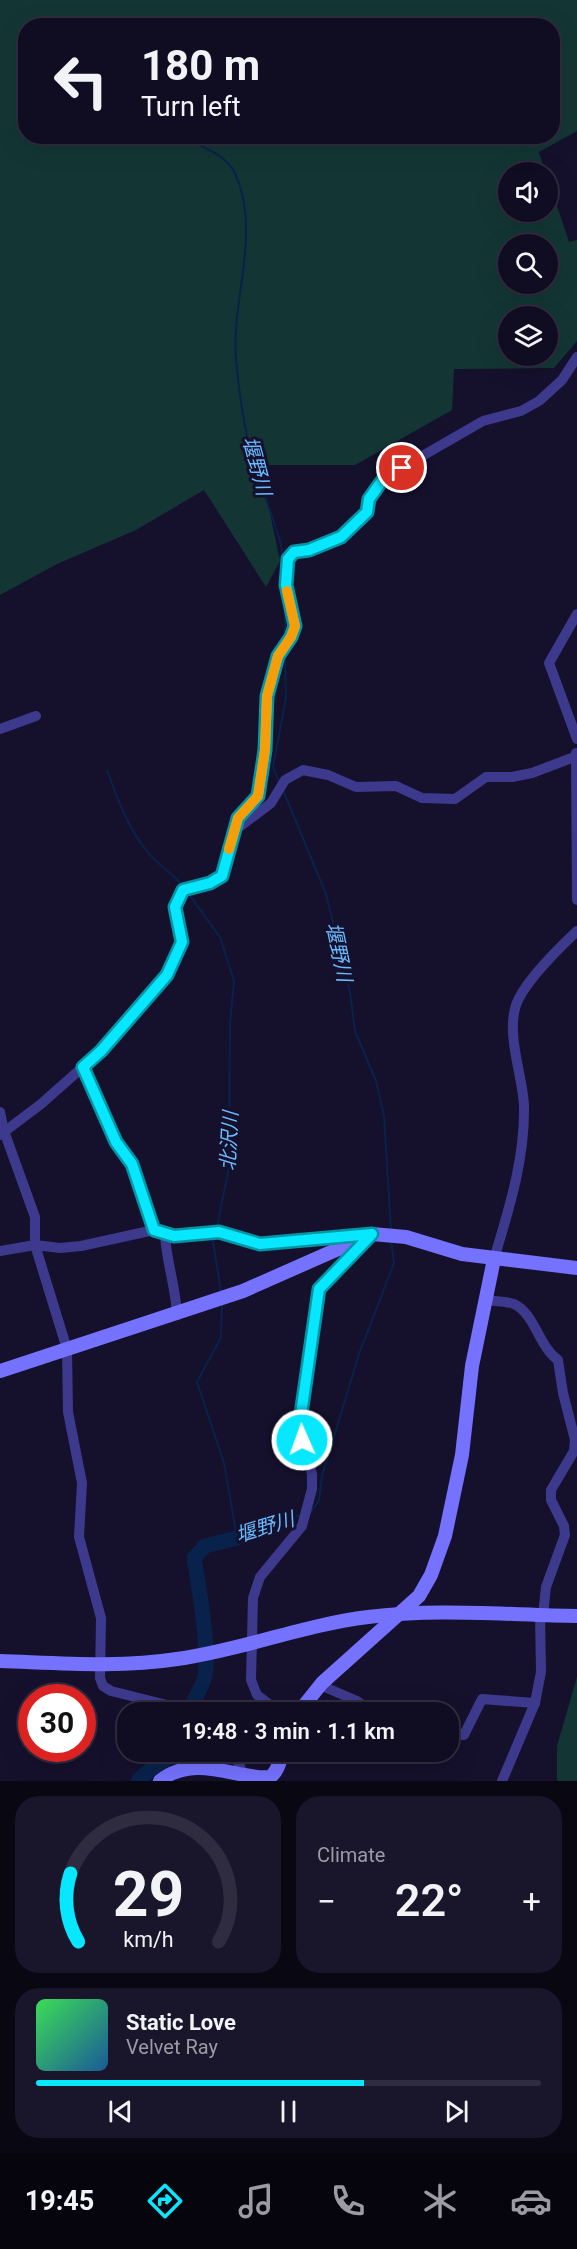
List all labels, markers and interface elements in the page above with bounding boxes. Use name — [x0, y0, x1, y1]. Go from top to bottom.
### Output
text: 180 m — [141, 41, 260, 90]
icon: left — [42, 42, 120, 120]
text: Turn left — [141, 91, 241, 123]
map controls — [498, 162, 558, 366]
button: sound — [498, 162, 558, 222]
button: search — [498, 234, 558, 294]
button: layers — [498, 306, 558, 366]
water label: 堰野川 — [238, 434, 277, 500]
pin — [376, 442, 427, 493]
icon: arrive — [385, 451, 418, 484]
water label: 堰野川 — [321, 920, 357, 986]
water label: 北沢川 — [215, 1108, 243, 1172]
position arrow — [270, 1408, 334, 1472]
water label: 堰野川 — [233, 1506, 299, 1547]
speed limit sign: 30 — [18, 1684, 96, 1762]
text: 19:48 · 3 min · 1.1 km — [181, 1719, 395, 1744]
text: Climate — [317, 1843, 385, 1867]
text: 29 — [112, 1858, 184, 1931]
text: 22° — [395, 1874, 463, 1927]
text: − — [317, 1882, 336, 1921]
text: + — [522, 1882, 541, 1921]
text: km/h — [123, 1927, 173, 1952]
text: Static Love — [126, 2010, 236, 2035]
text: Velvet Ray — [126, 2035, 218, 2059]
icon: previous — [104, 2095, 137, 2128]
icon: pause — [272, 2095, 305, 2128]
icon: next — [440, 2095, 473, 2128]
icon: directions — [144, 2180, 186, 2222]
icon: music — [235, 2180, 277, 2222]
icon: phone — [327, 2180, 369, 2222]
icon: climate — [419, 2180, 461, 2222]
icon: car — [510, 2180, 552, 2222]
text: 19:45 — [25, 2185, 94, 2217]

